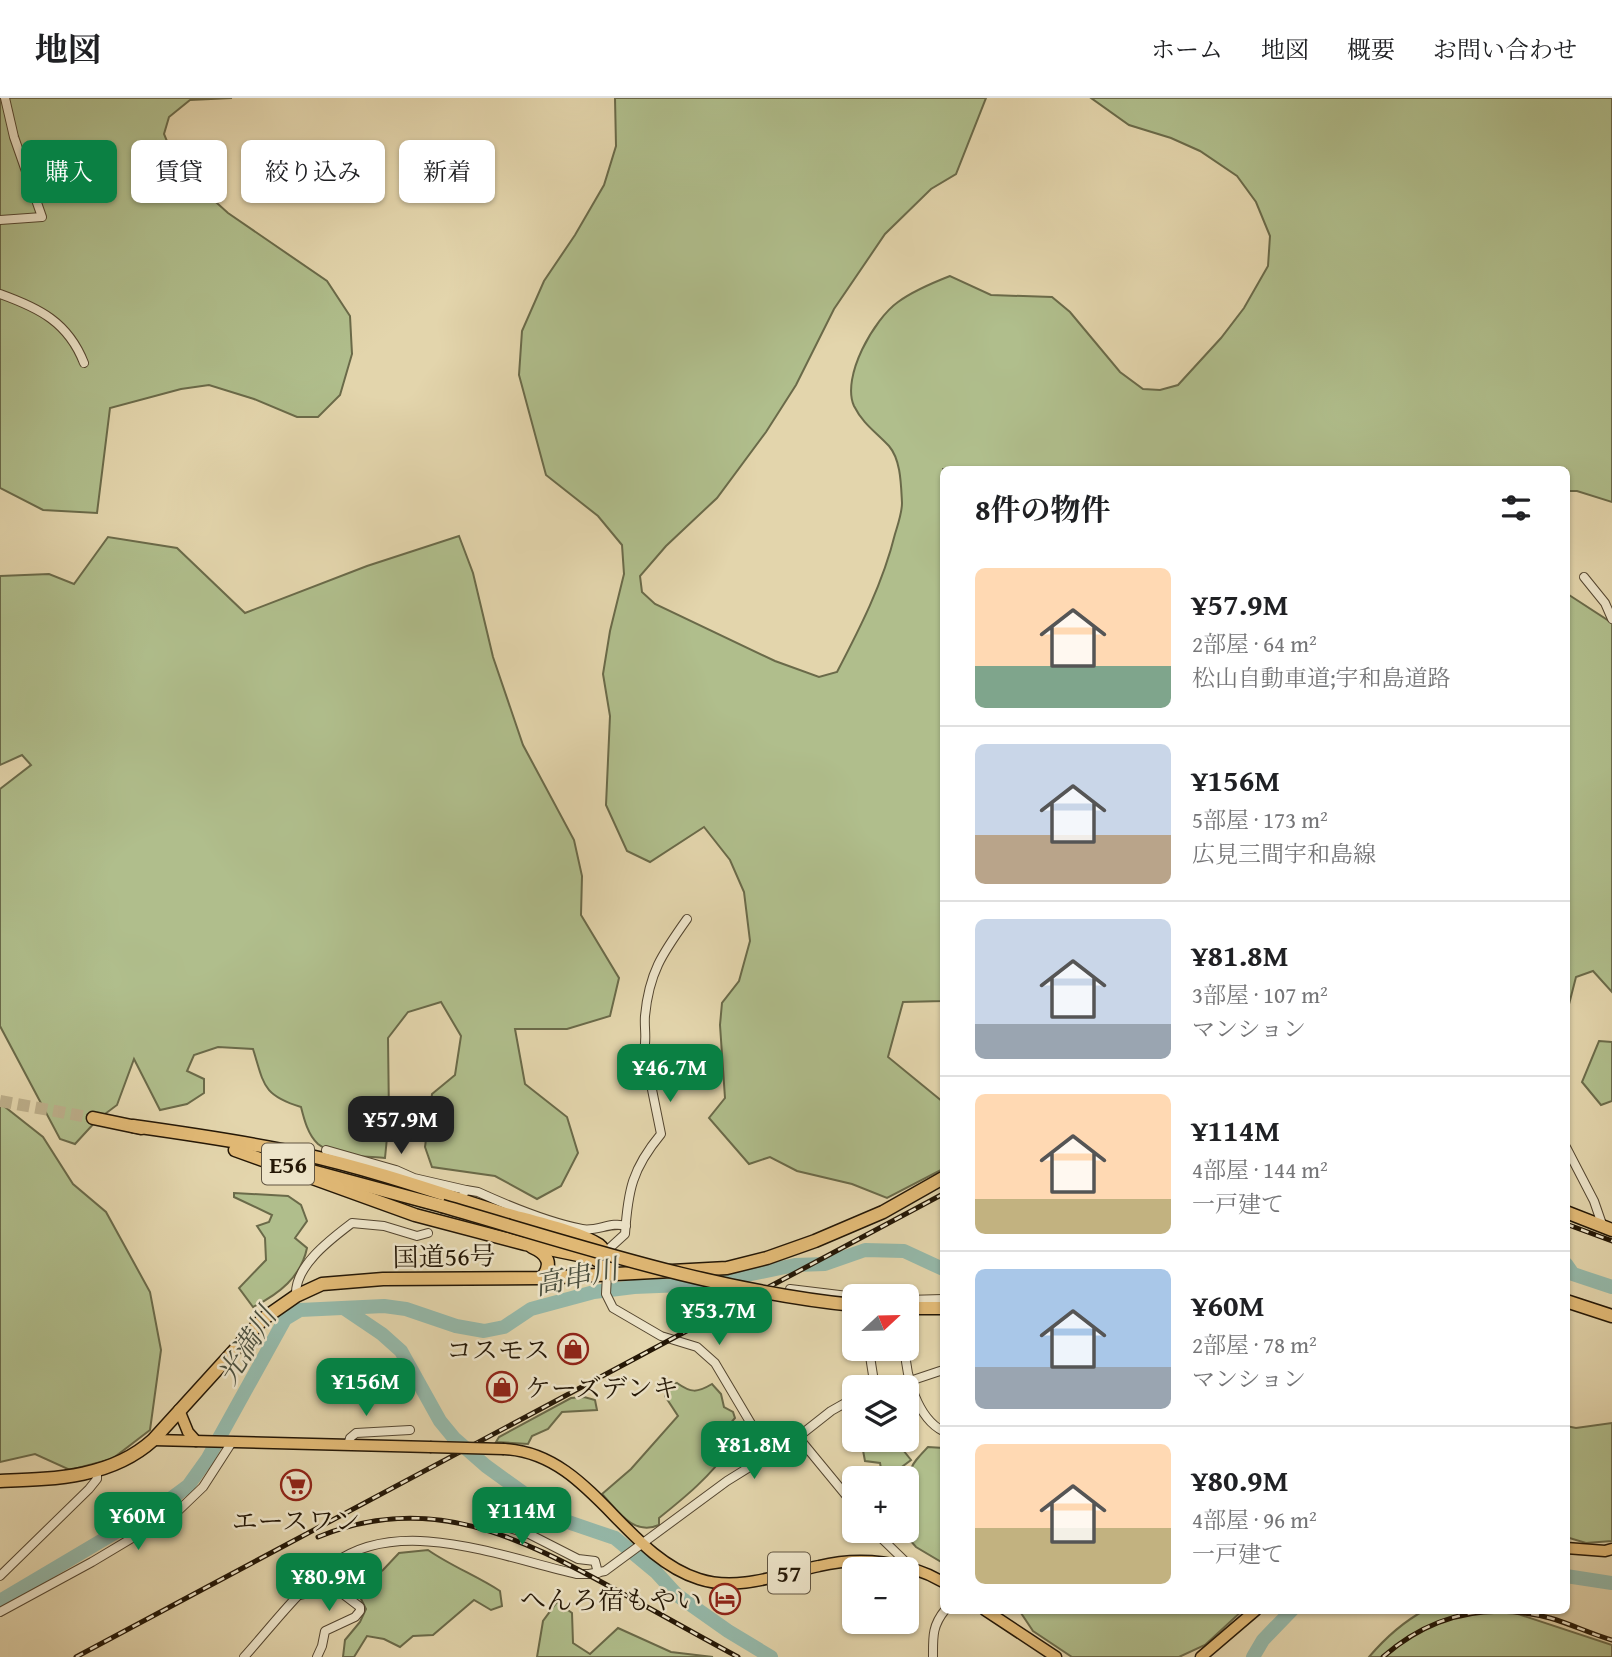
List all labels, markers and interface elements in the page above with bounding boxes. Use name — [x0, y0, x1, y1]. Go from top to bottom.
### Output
text: 地図 — [35, 25, 101, 73]
text: ホーム — [1151, 32, 1223, 67]
text: 地図 — [1261, 32, 1309, 67]
text: 概要 — [1347, 32, 1395, 67]
text: お問い合わせ — [1433, 32, 1577, 67]
chip: 購入 — [21, 140, 117, 203]
chip: 賃貸 — [131, 140, 227, 203]
chip: 絞り込み — [241, 140, 385, 203]
chip: 新着 — [399, 140, 495, 203]
text: 8件の物件 — [975, 487, 1111, 531]
icon: filters — [1497, 489, 1535, 527]
text: ¥57.9M — [1192, 582, 1288, 626]
icon: home — [1031, 596, 1115, 680]
text: 2部屋 · 64 m² — [1192, 627, 1317, 660]
text: 松山自動車道;宇和島道路 — [1192, 661, 1451, 694]
text: ¥156M — [1192, 758, 1280, 802]
icon: home — [1031, 772, 1115, 856]
text: 5部屋 · 173 m² — [1192, 803, 1328, 836]
text: 広見三間宇和島線 — [1192, 837, 1376, 870]
text: ¥81.8M — [1192, 933, 1288, 977]
icon: home — [1031, 947, 1115, 1031]
text: 3部屋 · 107 m² — [1192, 978, 1328, 1011]
text: マンション — [1192, 1012, 1306, 1045]
pin: ¥46.7M — [613, 1044, 727, 1104]
text: ¥46.7M — [633, 1050, 707, 1083]
pin: ¥57.9M — [344, 1096, 458, 1156]
text: ¥57.9M — [364, 1102, 438, 1135]
text: ¥114M — [1192, 1108, 1280, 1152]
icon: home — [1031, 1122, 1115, 1206]
road number: E56 — [262, 1144, 314, 1184]
text: 4部屋 · 144 m² — [1192, 1153, 1328, 1186]
text: 一戸建て — [1192, 1187, 1284, 1220]
street label: 国道56号 — [392, 1236, 496, 1276]
water label: 高串川 — [531, 1247, 624, 1305]
text: ¥60M — [1192, 1283, 1264, 1327]
north arrow — [842, 1284, 919, 1362]
map controls — [842, 1284, 919, 1634]
pin: ¥53.7M — [662, 1288, 776, 1347]
text: ¥53.7M — [682, 1293, 756, 1326]
water label: 光満川 — [206, 1296, 287, 1391]
icon: home — [1031, 1297, 1115, 1381]
text: 2部屋 · 78 m² — [1192, 1328, 1317, 1361]
place label: コスモス — [446, 1330, 550, 1369]
shop icon: コスモス — [556, 1332, 590, 1366]
pin: ¥156M — [317, 1358, 415, 1418]
text: マンション — [1192, 1362, 1306, 1395]
text: ¥156M — [332, 1364, 400, 1397]
place label: ケーズデンキ — [525, 1368, 679, 1407]
shop icon: ケーズデンキ — [485, 1370, 519, 1404]
button: layers — [842, 1375, 919, 1452]
pin: ¥81.8M — [697, 1422, 811, 1481]
text: ¥81.8M — [717, 1427, 791, 1460]
text: ¥80.9M — [1192, 1458, 1288, 1502]
button: + — [842, 1466, 919, 1543]
supermarket icon: エースワン — [279, 1468, 313, 1502]
icon: home — [1031, 1472, 1115, 1556]
pin: ¥114M — [473, 1488, 571, 1547]
pin: ¥60M — [97, 1492, 179, 1552]
text: ¥114M — [488, 1493, 556, 1526]
text: ¥60M — [110, 1498, 166, 1531]
place label: エースワン — [232, 1501, 360, 1540]
text: 4部屋 · 96 m² — [1192, 1503, 1317, 1536]
text: 一戸建て — [1192, 1537, 1284, 1570]
road number: 57 — [768, 1553, 810, 1594]
pin: ¥80.9M — [272, 1554, 386, 1613]
button: − — [842, 1557, 919, 1634]
text: ¥80.9M — [292, 1559, 366, 1592]
place label: へんろ宿もやい — [520, 1580, 702, 1619]
hotel icon: へんろ宿もやい — [708, 1582, 742, 1616]

